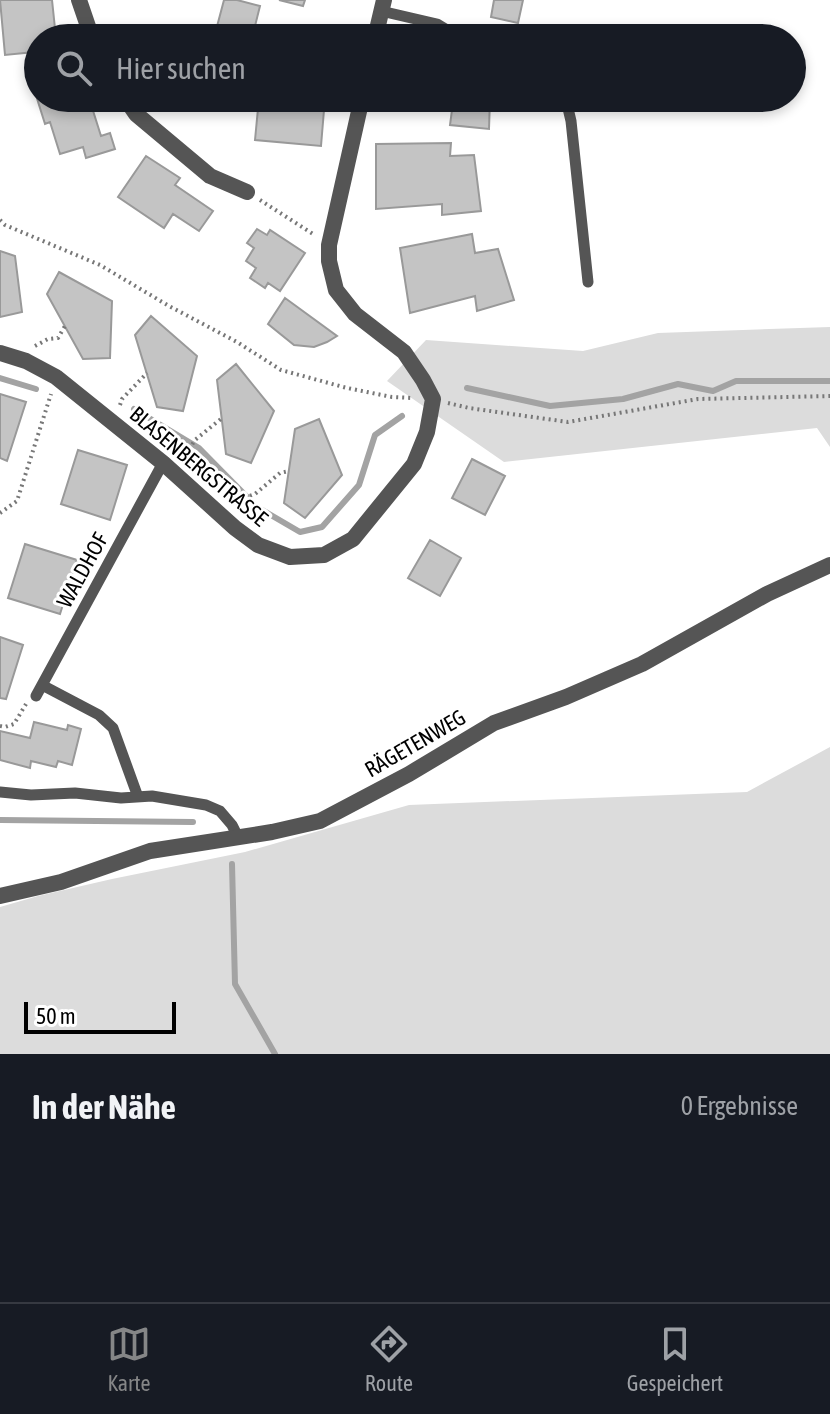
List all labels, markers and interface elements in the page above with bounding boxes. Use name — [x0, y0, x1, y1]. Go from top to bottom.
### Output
search box — [24, 24, 806, 112]
icon: search — [52, 46, 96, 90]
text: Hier suchen — [116, 51, 246, 85]
street label: BLASENBERGSTRASSE — [125, 401, 274, 532]
street label: WALDHOF — [51, 528, 113, 612]
street label: RÄGETENWEG — [360, 704, 470, 782]
scale bar — [24, 998, 176, 1034]
text: 50 m — [36, 1003, 76, 1029]
text: In der Nähe — [32, 1087, 176, 1126]
text: 0 Ergebnisse — [681, 1091, 798, 1121]
tab: Karte — [107, 1322, 151, 1396]
tab: Route — [365, 1322, 413, 1396]
tab: Gespeichert — [627, 1322, 723, 1396]

